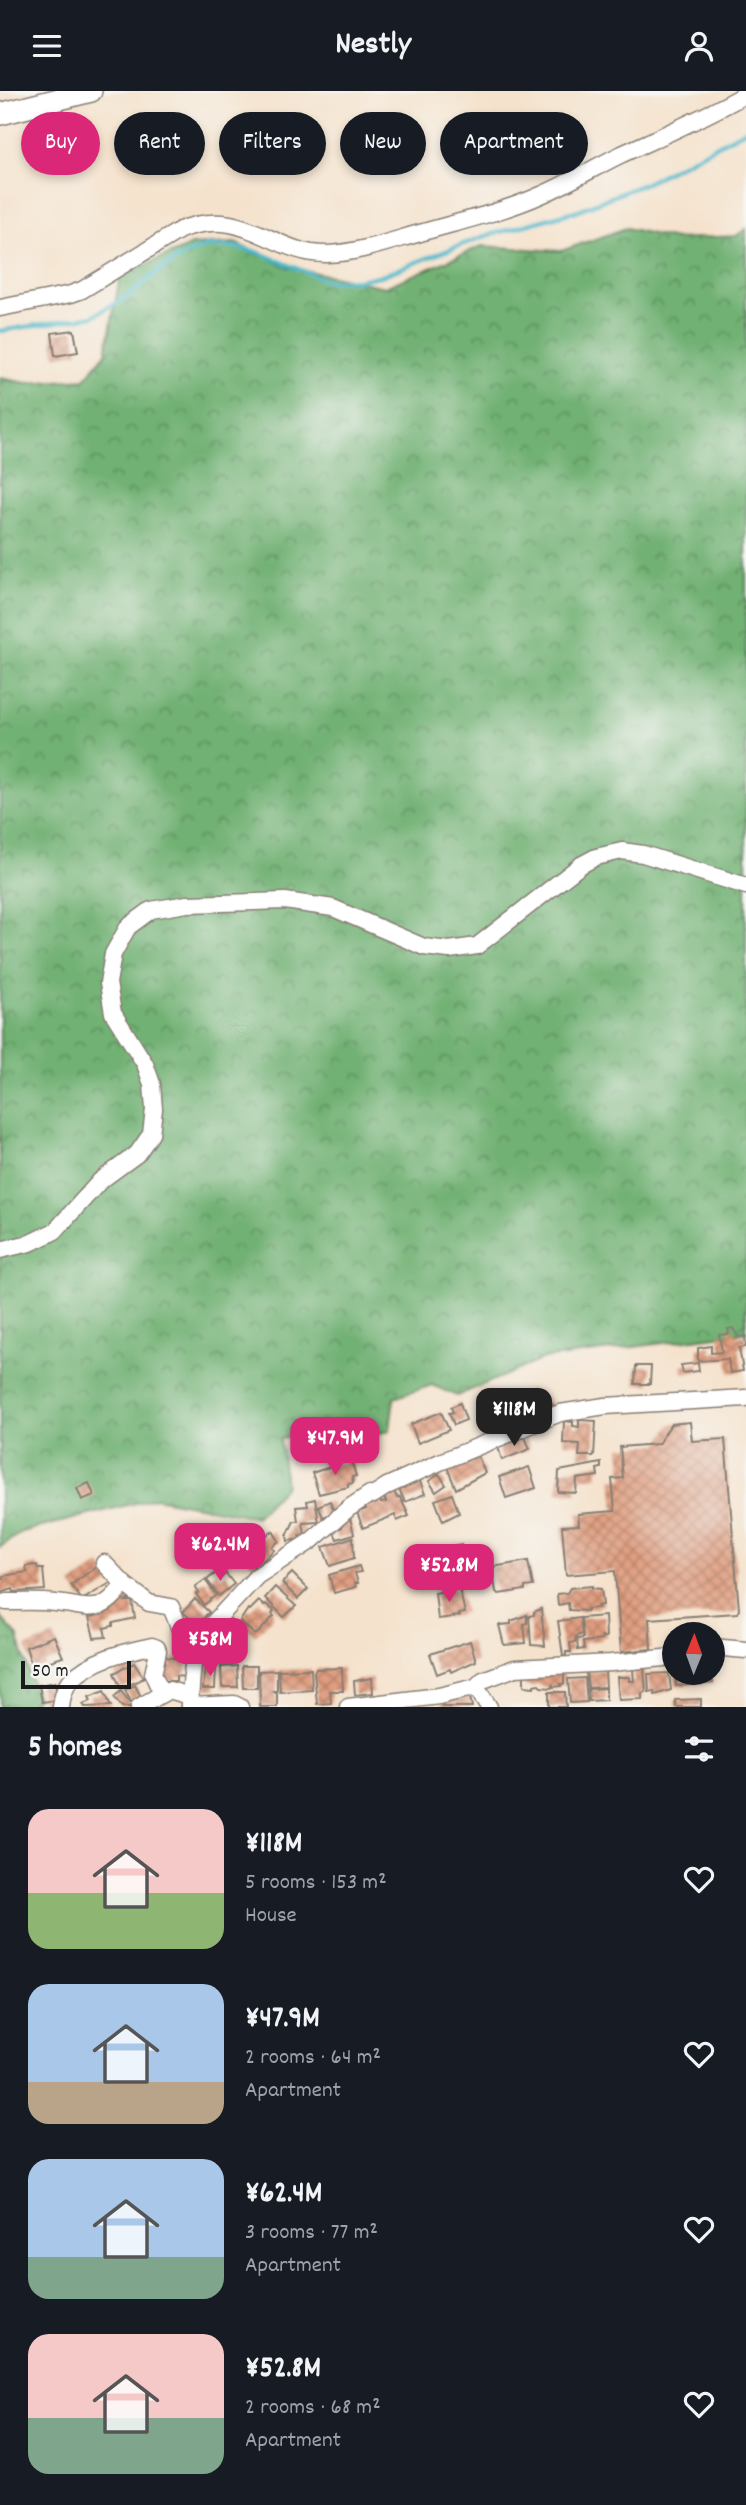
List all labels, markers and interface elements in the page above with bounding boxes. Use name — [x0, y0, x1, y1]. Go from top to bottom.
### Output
text: Nestly — [335, 23, 411, 69]
icon: menu — [28, 27, 66, 65]
icon: person — [680, 27, 718, 65]
chip: Buy — [21, 112, 100, 175]
chip: Rent — [114, 112, 205, 175]
chip: Filters — [219, 112, 326, 175]
chip: New — [340, 112, 426, 175]
chip: Apartment — [440, 112, 588, 175]
pin: ¥118M — [465, 1389, 563, 1448]
text: ¥118M — [492, 1394, 536, 1427]
pin: ¥47.9M — [278, 1417, 392, 1477]
text: ¥47.9M — [306, 1423, 364, 1456]
pin: ¥62.4M — [163, 1523, 277, 1583]
text: ¥62.4M — [190, 1529, 250, 1562]
pin: ¥52.8M — [392, 1545, 506, 1604]
text: ¥52.8M — [420, 1550, 478, 1583]
pin: ¥58M — [169, 1619, 251, 1678]
north arrow — [662, 1622, 724, 1685]
map controls — [662, 1622, 725, 1685]
text: ¥58M — [188, 1624, 232, 1657]
scale bar — [21, 1658, 131, 1690]
text: 50 m — [32, 1659, 69, 1686]
text: 5 homes — [28, 1728, 122, 1771]
icon: filters — [680, 1730, 718, 1768]
text: ¥118M — [245, 1824, 302, 1867]
icon: home — [84, 1837, 168, 1921]
icon: heart — [680, 1860, 718, 1898]
text: 5 rooms · 153 m² — [245, 1867, 387, 1900]
text: House — [245, 1900, 297, 1933]
text: ¥47.9M — [245, 1999, 320, 2042]
icon: home — [84, 2012, 168, 2096]
icon: heart — [680, 2035, 718, 2073]
text: 2 rooms · 64 m² — [245, 2042, 381, 2075]
text: Apartment — [245, 2075, 341, 2108]
text: ¥62.4M — [245, 2174, 322, 2217]
icon: home — [84, 2187, 168, 2271]
icon: heart — [680, 2210, 718, 2248]
text: 3 rooms · 77 m² — [245, 2217, 378, 2250]
text: Apartment — [245, 2250, 341, 2283]
text: ¥52.8M — [245, 2349, 321, 2392]
icon: home — [84, 2362, 168, 2446]
icon: heart — [680, 2385, 718, 2423]
text: 2 rooms · 68 m² — [245, 2392, 381, 2425]
text: Apartment — [245, 2425, 341, 2458]

